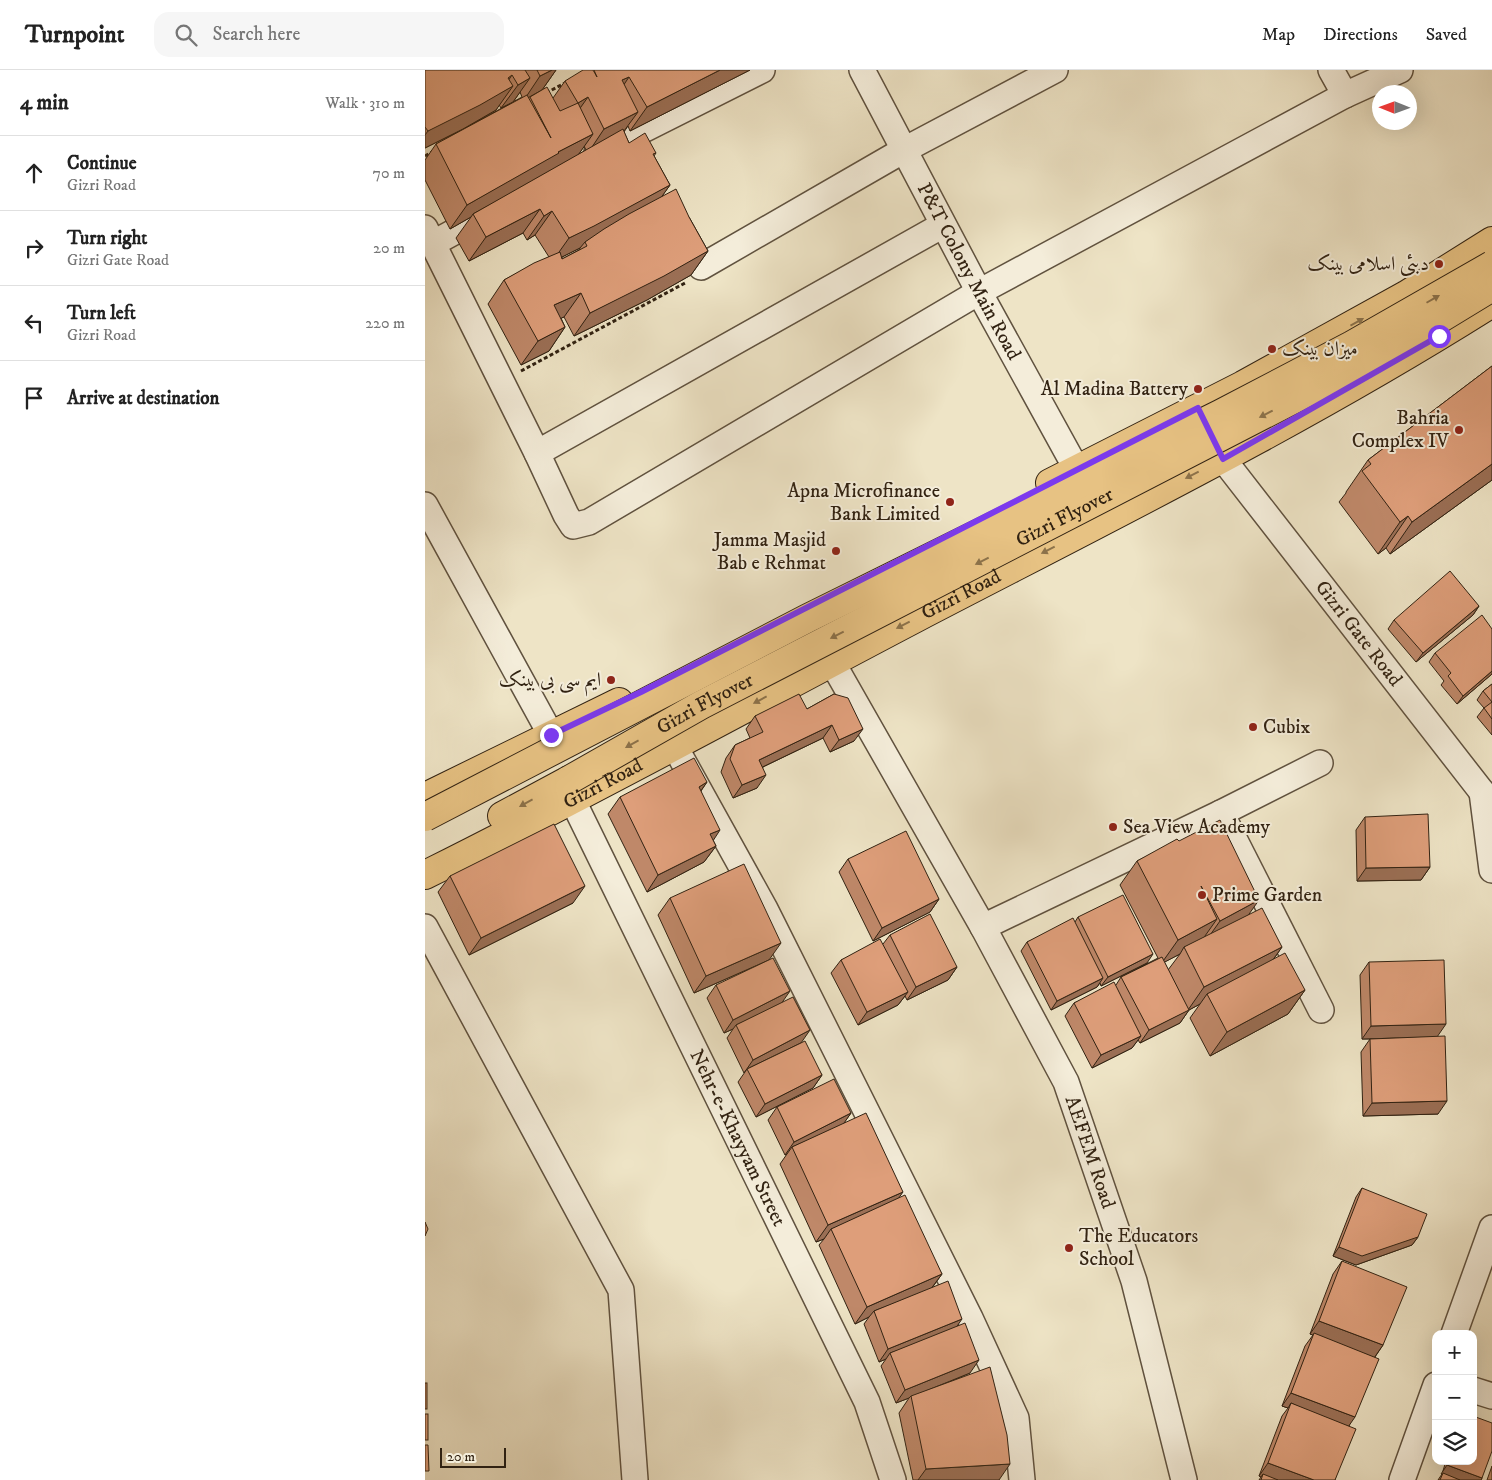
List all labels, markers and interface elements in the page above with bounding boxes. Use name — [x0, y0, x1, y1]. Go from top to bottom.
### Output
search box — [154, 12, 504, 57]
text: Turnpoint — [25, 20, 124, 50]
icon: search — [172, 21, 200, 49]
text: Search here — [212, 23, 300, 46]
text: Map — [1262, 24, 1295, 46]
text: Directions — [1323, 24, 1398, 46]
text: Saved — [1426, 24, 1467, 46]
north arrow — [1372, 85, 1417, 130]
text: 4 min — [20, 90, 69, 116]
text: Walk · 310 m — [325, 93, 405, 113]
text: Continue — [67, 152, 137, 175]
icon: ahead — [20, 159, 48, 187]
text: 70 m — [373, 163, 405, 183]
text: Gizri Road — [67, 175, 136, 195]
street label: P&T Colony Main Road — [911, 179, 1026, 364]
text: Turn right — [67, 227, 147, 250]
icon: right — [20, 234, 48, 262]
text: 20 m — [373, 238, 405, 258]
text: Gizri Gate Road — [67, 250, 169, 270]
place label: دبئی اسلامی بینک — [1307, 252, 1429, 277]
marker: دبئی اسلامی بینک — [1433, 258, 1445, 270]
one-way arrow — [1426, 295, 1441, 303]
text: Turn left — [67, 302, 136, 325]
icon: left — [20, 309, 48, 337]
text: 220 m — [365, 313, 405, 333]
one-way arrow — [1350, 317, 1364, 326]
text: Gizri Road — [67, 325, 136, 345]
route start — [1428, 325, 1451, 348]
place label: میزان بینک — [1282, 337, 1358, 362]
marker: میزان بینک — [1266, 343, 1278, 355]
place label: Al Madina Battery — [1041, 377, 1189, 402]
marker: Al Madina Battery — [1192, 383, 1204, 395]
icon: arrive — [20, 384, 48, 412]
text: Arrive at destination — [67, 387, 219, 410]
place label: Bahria Complex IV — [1352, 406, 1450, 454]
one-way arrow — [1259, 410, 1273, 418]
marker: Bahria Complex IV — [1453, 424, 1465, 436]
one-way arrow — [1185, 471, 1199, 479]
place label: Apna Microfinance Bank Limited — [787, 479, 940, 527]
street label: Gizri Flyover — [1012, 482, 1118, 553]
marker: Apna Microfinance Bank Limited — [944, 496, 956, 508]
place label: Jamma Masjid Bab e Rehmat — [712, 528, 826, 576]
marker: Jamma Masjid Bab e Rehmat — [830, 545, 842, 557]
one-way arrow — [1040, 546, 1055, 554]
one-way arrow — [975, 557, 989, 565]
street label: Gizri Road — [917, 564, 1005, 626]
street label: Gizri Gate Road — [1310, 575, 1408, 691]
one-way arrow — [896, 621, 911, 629]
one-way arrow — [830, 631, 845, 639]
street label: Gizri Flyover — [652, 667, 758, 740]
place label: ایم سی بی بینک — [499, 668, 601, 697]
marker: ایم سی بی بینک — [605, 674, 617, 686]
one-way arrow — [752, 696, 767, 704]
place label: Cubix — [1263, 715, 1310, 740]
marker: Cubix — [1247, 721, 1259, 733]
route end — [540, 724, 563, 747]
one-way arrow — [625, 740, 640, 748]
street label: Gizri Road — [559, 753, 647, 815]
one-way arrow — [519, 799, 534, 807]
place label: Sea View Academy — [1123, 815, 1271, 840]
marker: Sea View Academy — [1107, 821, 1119, 833]
place label: Prime Garden — [1212, 883, 1323, 908]
marker: Prime Garden — [1196, 889, 1208, 901]
street label: Nehr-e-Khayyam Street — [684, 1045, 792, 1230]
street label: AEFEM Road — [1059, 1093, 1121, 1212]
place label: The Educators School — [1079, 1224, 1199, 1272]
marker: The Educators School — [1063, 1242, 1075, 1254]
map controls — [1432, 1330, 1477, 1465]
button: + — [1432, 1330, 1477, 1375]
button: − — [1432, 1375, 1477, 1420]
button: layers — [1432, 1420, 1477, 1465]
scale bar — [440, 1445, 506, 1468]
text: 20 m — [447, 1448, 475, 1466]

